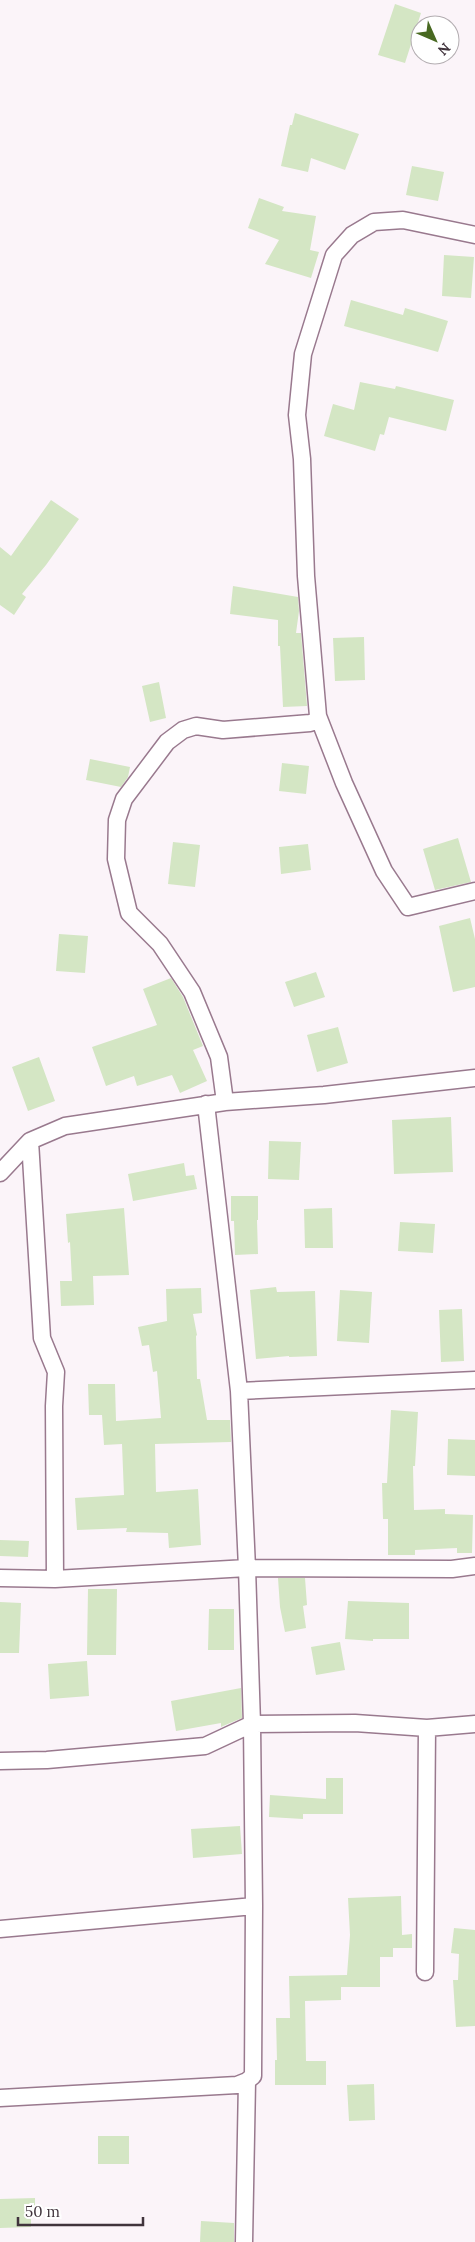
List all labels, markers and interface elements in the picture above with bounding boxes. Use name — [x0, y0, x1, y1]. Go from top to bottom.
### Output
north arrow — [410, 15, 460, 65]
text: N — [434, 39, 454, 60]
scale bar — [18, 2194, 142, 2226]
text: 50 m — [25, 2202, 60, 2221]

